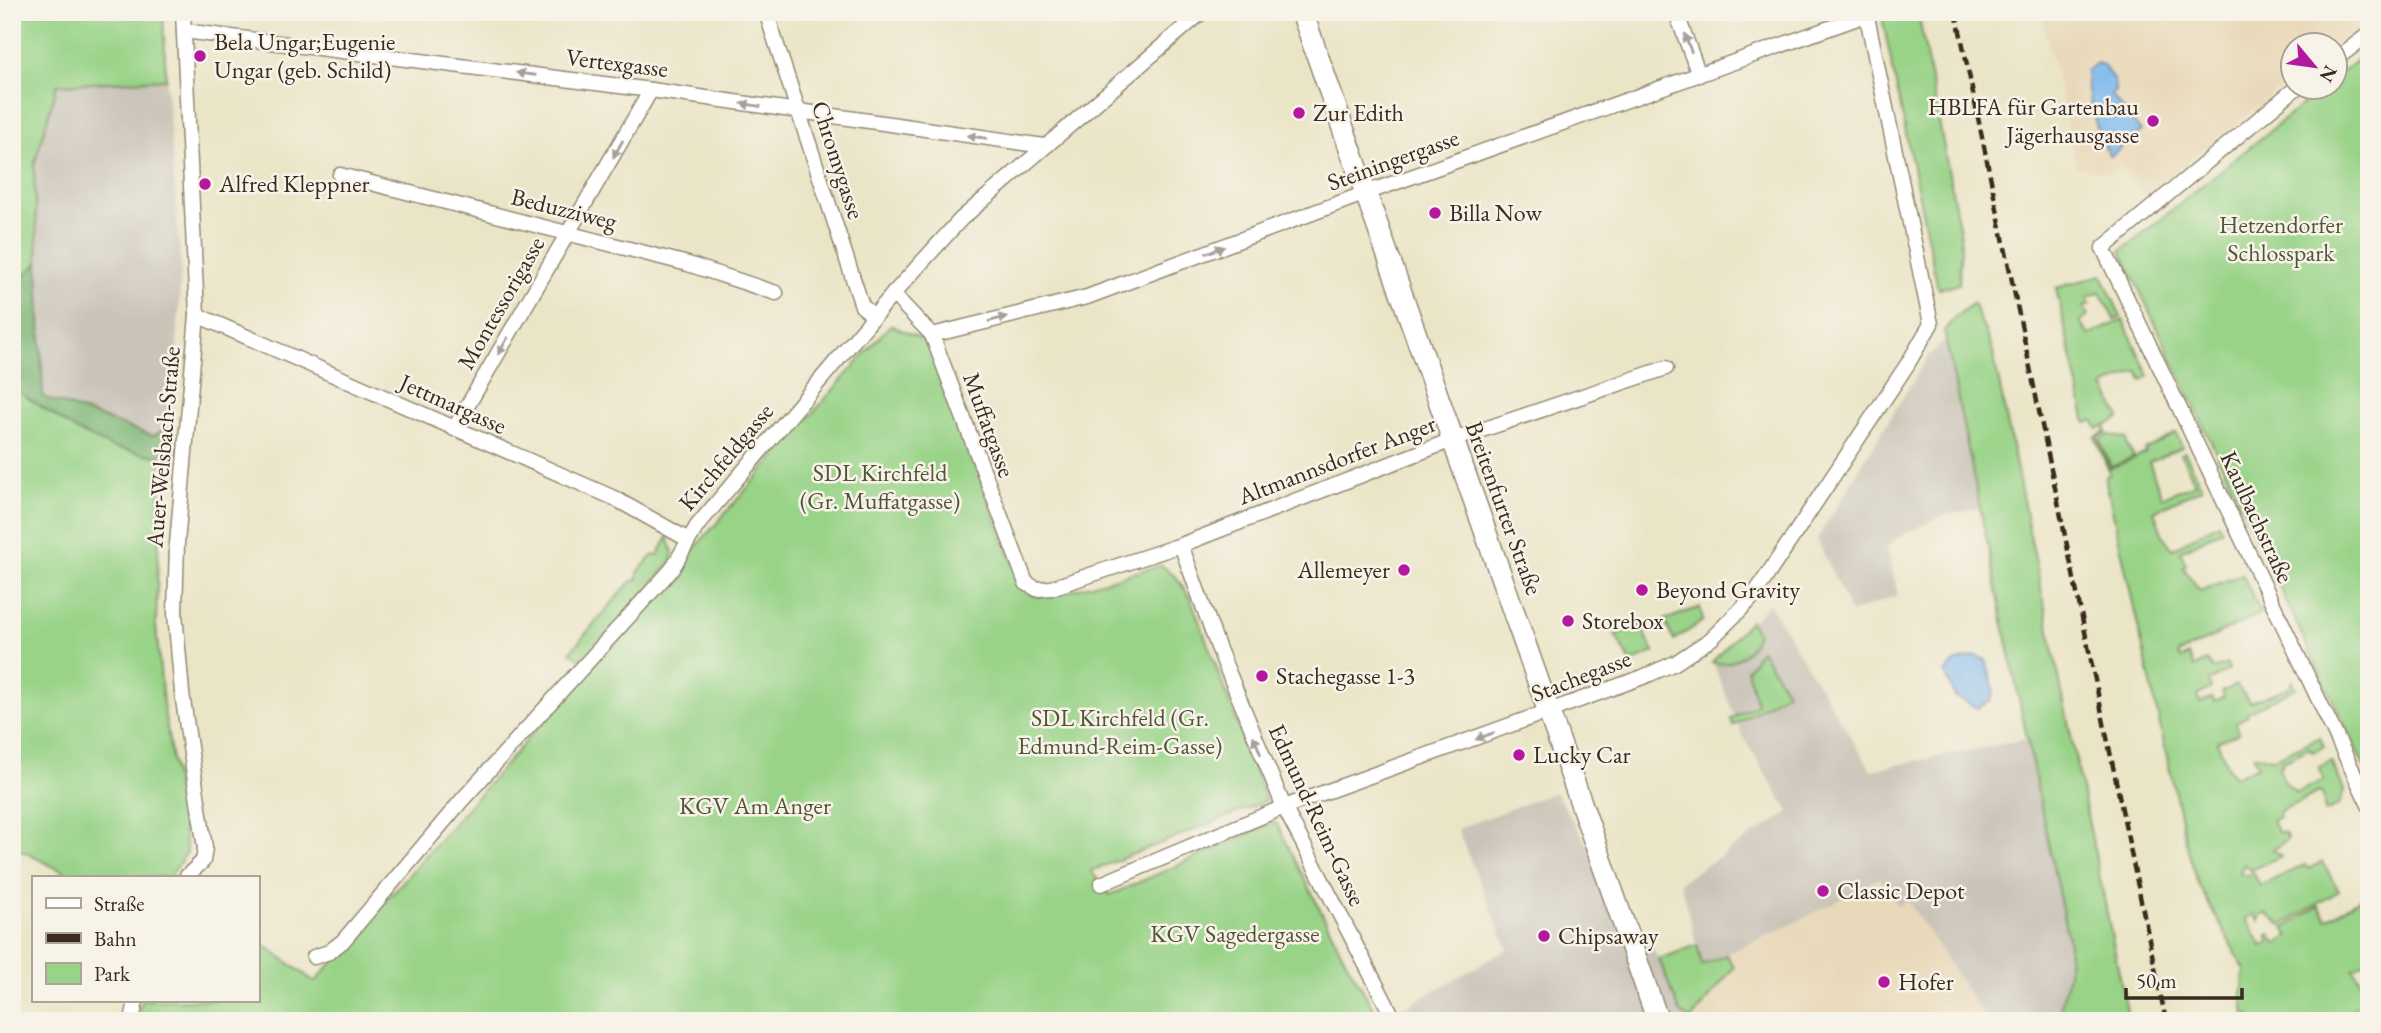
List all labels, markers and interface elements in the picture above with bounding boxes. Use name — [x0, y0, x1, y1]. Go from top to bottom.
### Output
place label: Bela Ungar;Eugenie Ungar (geb. Schild) — [214, 26, 395, 85]
north arrow — [2280, 32, 2350, 102]
one-way arrow — [1682, 33, 1693, 54]
street label: Vertexgasse — [564, 41, 670, 84]
marker: Bela Ungar;Eugenie Ungar (geb. Schild) — [192, 48, 208, 64]
text: N — [2313, 61, 2343, 87]
one-way arrow — [515, 68, 537, 79]
place label: HBLFA für Gartenbau Jägerhausgasse — [1928, 91, 2139, 150]
street label: Chromygasse — [805, 97, 872, 223]
place label: Zur Edith — [1313, 97, 1404, 128]
one-way arrow — [740, 99, 762, 110]
marker: Zur Edith — [1291, 105, 1307, 121]
marker: HBLFA für Gartenbau Jägerhausgasse — [2145, 113, 2161, 129]
street label: Steiningergasse — [1323, 121, 1463, 198]
one-way arrow — [966, 131, 988, 142]
one-way arrow — [612, 139, 624, 159]
place label: Alfred Kleppner — [218, 168, 370, 199]
marker: Alfred Kleppner — [197, 176, 213, 192]
street label: Beduzziweg — [508, 180, 621, 237]
place label: Billa Now — [1449, 197, 1542, 228]
marker: Billa Now — [1427, 205, 1443, 221]
park label: Hetzendorfer Schlosspark — [2219, 209, 2343, 268]
street label: Montessorigasse — [450, 231, 551, 375]
one-way arrow — [1204, 244, 1225, 255]
one-way arrow — [987, 313, 1009, 324]
one-way arrow — [497, 336, 509, 355]
street label: Auer-Welsbach-Straße — [138, 345, 187, 550]
street label: Jettmargasse — [393, 365, 511, 441]
street label: Muffatgasse — [956, 368, 1023, 482]
street label: Kirchfeldgasse — [671, 396, 780, 517]
street label: Altmannsdorfer Anger — [1232, 408, 1440, 512]
street label: Breitenfurter Straße — [1459, 417, 1550, 599]
street label: Kaulbachstraße — [2213, 446, 2302, 588]
park label: SDL Kirchfeld (Gr. Muffatgasse) — [800, 457, 960, 516]
place label: Allemeyer — [1296, 554, 1390, 585]
marker: Allemeyer — [1396, 562, 1412, 578]
place label: Beyond Gravity — [1656, 574, 1800, 605]
marker: Beyond Gravity — [1634, 582, 1650, 598]
place label: Storebox — [1582, 605, 1664, 636]
marker: Storebox — [1560, 613, 1576, 629]
street label: Stachegasse — [1526, 642, 1635, 709]
place label: Stachegasse 1-3 — [1276, 660, 1415, 691]
marker: Stachegasse 1-3 — [1254, 668, 1270, 684]
park label: SDL Kirchfeld (Gr. Edmund-Reim-Gasse) — [1018, 702, 1222, 761]
street label: Edmund-Reim-Gasse — [1262, 719, 1373, 911]
one-way arrow — [1474, 731, 1495, 742]
one-way arrow — [1252, 734, 1263, 755]
place label: Lucky Car — [1533, 739, 1631, 770]
marker: Lucky Car — [1511, 747, 1527, 763]
park label: KGV Am Anger — [679, 790, 831, 821]
place label: Classic Depot — [1837, 875, 1965, 906]
legend — [32, 876, 259, 1002]
marker: Classic Depot — [1815, 883, 1831, 899]
text: Straße — [94, 890, 145, 917]
park label: KGV Sagedergasse — [1150, 918, 1320, 949]
place label: Chipsaway — [1558, 920, 1659, 951]
text: Bahn — [94, 925, 137, 952]
marker: Chipsaway — [1536, 928, 1552, 944]
scale bar — [2126, 956, 2241, 1000]
text: Park — [94, 960, 131, 987]
place label: Hofer — [1898, 966, 1954, 997]
text: 50 m — [2136, 967, 2177, 994]
marker: Hofer — [1876, 974, 1892, 990]

